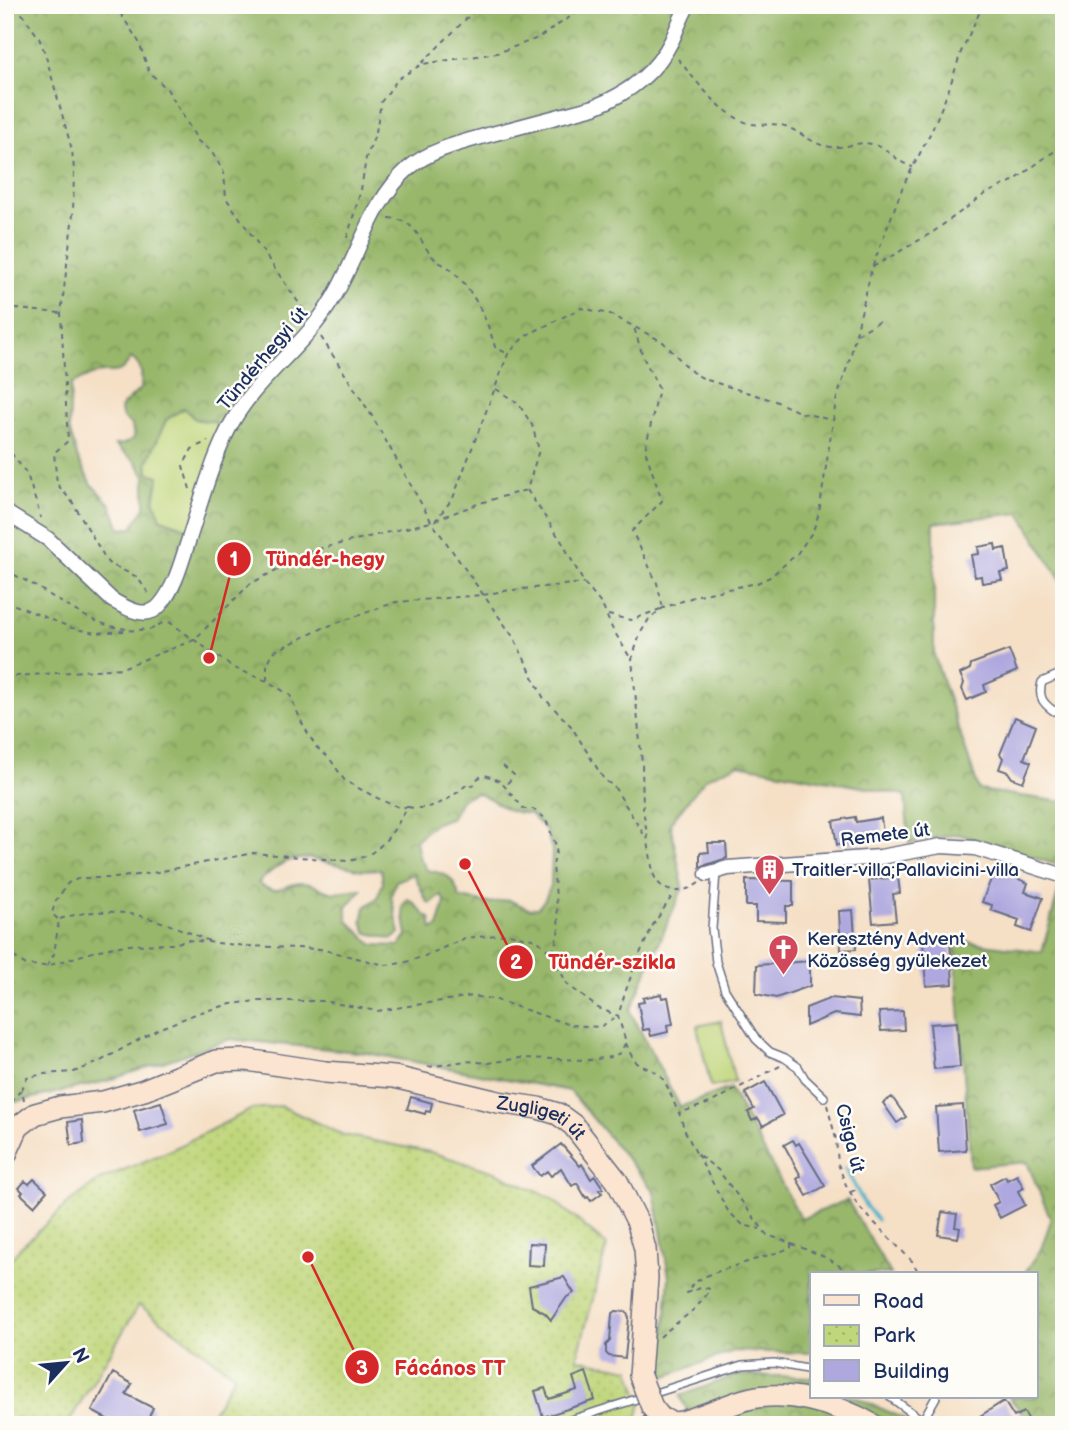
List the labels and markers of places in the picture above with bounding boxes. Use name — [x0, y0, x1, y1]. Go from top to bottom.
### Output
callout: Tündér-hegy — [216, 538, 398, 580]
building icon: Traitler-villa;Pallavicini-villa — [752, 852, 786, 896]
place label: Traitler-villa;Pallavicini-villa — [792, 859, 1019, 882]
place label: Keresztény Advent Közösség gyülekezet — [807, 928, 987, 973]
church icon: Keresztény Advent Közösség gyülekezet — [767, 932, 801, 976]
callout: Tündér-szikla — [499, 941, 690, 983]
callout: Fácános TT — [345, 1346, 519, 1388]

